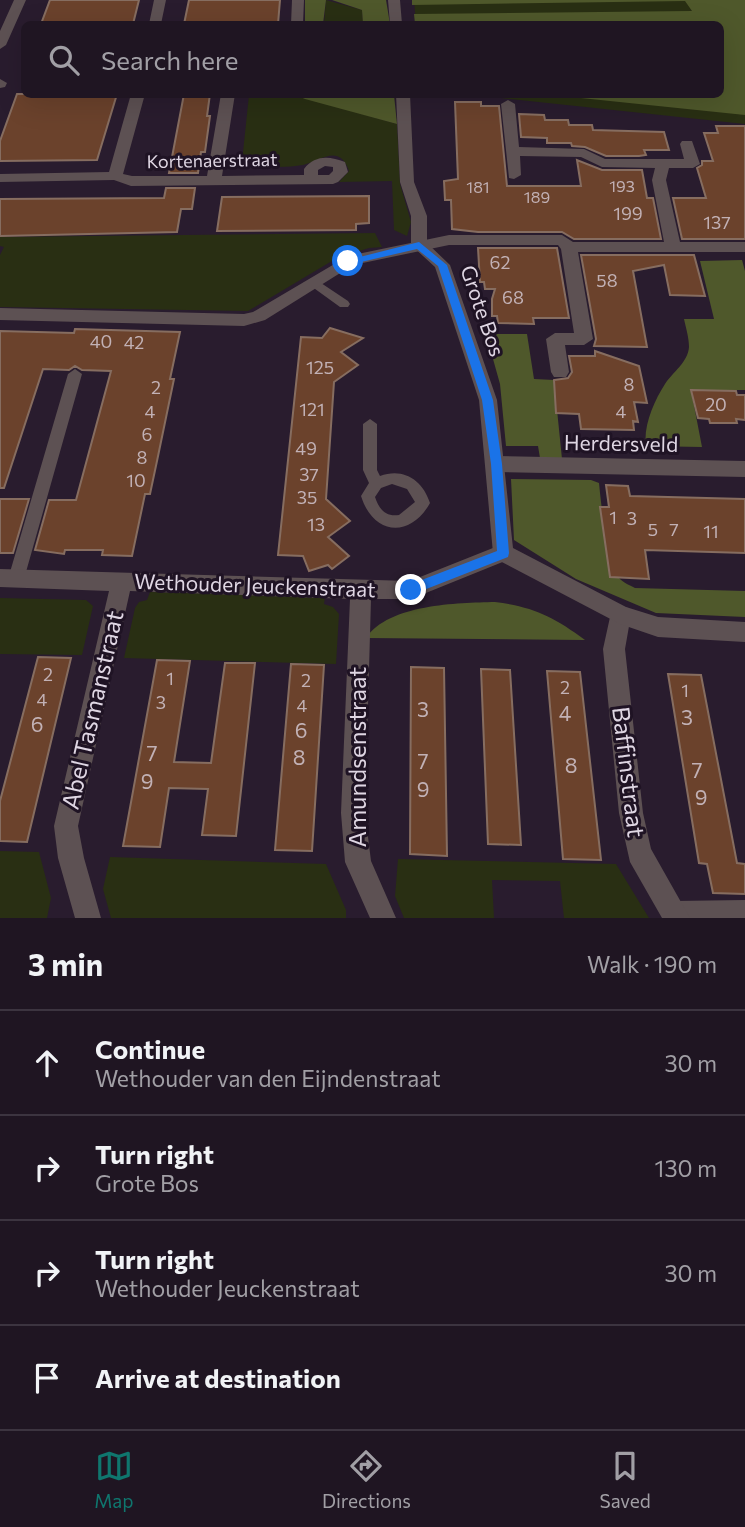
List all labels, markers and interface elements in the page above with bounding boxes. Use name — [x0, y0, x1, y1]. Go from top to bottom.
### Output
search box — [21, 21, 724, 98]
icon: search — [45, 41, 83, 79]
text: Search here — [101, 44, 239, 75]
street label: Kortenaerstraat — [146, 148, 278, 172]
house number: 193 — [609, 176, 635, 195]
house number: 181 — [466, 177, 490, 196]
house number: 189 — [524, 187, 550, 206]
house number: 199 — [613, 202, 643, 224]
house number: 137 — [703, 211, 731, 233]
route start — [332, 245, 363, 276]
house number: 62 — [490, 251, 510, 273]
street label: Grote Bos — [456, 262, 511, 359]
house number: 58 — [596, 269, 618, 291]
house number: 68 — [502, 286, 524, 308]
house number: 40 — [90, 330, 112, 352]
house number: 42 — [124, 331, 144, 353]
house number: 125 — [306, 356, 334, 378]
house number: 8 — [624, 373, 635, 395]
house number: 2 — [151, 376, 161, 398]
house number: 20 — [705, 393, 727, 415]
house number: 121 — [299, 398, 325, 420]
house number: 4 — [145, 400, 156, 422]
house number: 4 — [616, 400, 627, 422]
house number: 6 — [142, 423, 152, 445]
street label: Herdersveld — [564, 429, 678, 456]
house number: 49 — [295, 437, 317, 459]
house number: 8 — [137, 446, 148, 468]
house number: 37 — [299, 463, 319, 485]
house number: 10 — [126, 469, 146, 491]
house number: 35 — [297, 486, 317, 508]
house number: 1 — [609, 506, 617, 528]
house number: 3 — [627, 507, 637, 529]
house number: 13 — [307, 513, 325, 535]
house number: 5 — [648, 518, 658, 540]
house number: 7 — [669, 518, 679, 540]
house number: 11 — [703, 520, 719, 542]
street label: Wethouder Jeuckenstraat — [134, 568, 376, 601]
route end — [395, 574, 426, 605]
street label: Abel Tasmanstraat — [55, 607, 129, 812]
house number: 2 — [43, 663, 53, 685]
street label: Amundsenstraat — [342, 666, 371, 847]
house number: 1 — [166, 667, 174, 689]
house number: 2 — [301, 669, 311, 691]
house number: 2 — [560, 676, 570, 698]
house number: 1 — [681, 679, 689, 701]
house number: 4 — [37, 688, 48, 710]
house number: 3 — [156, 691, 166, 713]
house number: 4 — [297, 694, 308, 716]
house number: 3 — [417, 696, 429, 721]
house number: 4 — [559, 700, 572, 725]
house number: 3 — [681, 704, 693, 729]
street label: Baffinstraat — [607, 705, 652, 839]
house number: 6 — [31, 711, 43, 736]
house number: 6 — [295, 717, 307, 742]
house number: 7 — [146, 740, 158, 765]
house number: 8 — [293, 744, 305, 769]
house number: 7 — [417, 748, 429, 773]
house number: 8 — [565, 752, 577, 777]
house number: 7 — [691, 757, 703, 782]
house number: 9 — [141, 768, 153, 793]
house number: 9 — [417, 776, 429, 801]
house number: 9 — [695, 784, 707, 809]
text: 3 min — [28, 945, 103, 982]
text: Walk · 190 m — [587, 950, 717, 978]
text: Continue — [95, 1033, 205, 1064]
icon: ahead — [28, 1044, 66, 1082]
text: 30 m — [664, 1049, 717, 1077]
text: Wethouder van den Eijndenstraat — [95, 1064, 441, 1092]
text: Turn right — [95, 1138, 214, 1169]
icon: right — [28, 1149, 66, 1187]
text: 130 m — [655, 1154, 717, 1182]
text: Grote Bos — [95, 1169, 199, 1197]
text: Turn right — [95, 1243, 214, 1274]
icon: right — [28, 1254, 66, 1292]
text: 30 m — [664, 1259, 717, 1287]
text: Wethouder Jeuckenstraat — [95, 1274, 360, 1302]
icon: arrive — [28, 1359, 66, 1397]
text: Arrive at destination — [95, 1362, 341, 1393]
tab: Map — [94, 1447, 133, 1512]
tab: Directions — [322, 1447, 411, 1512]
tab: Saved — [599, 1447, 651, 1512]

